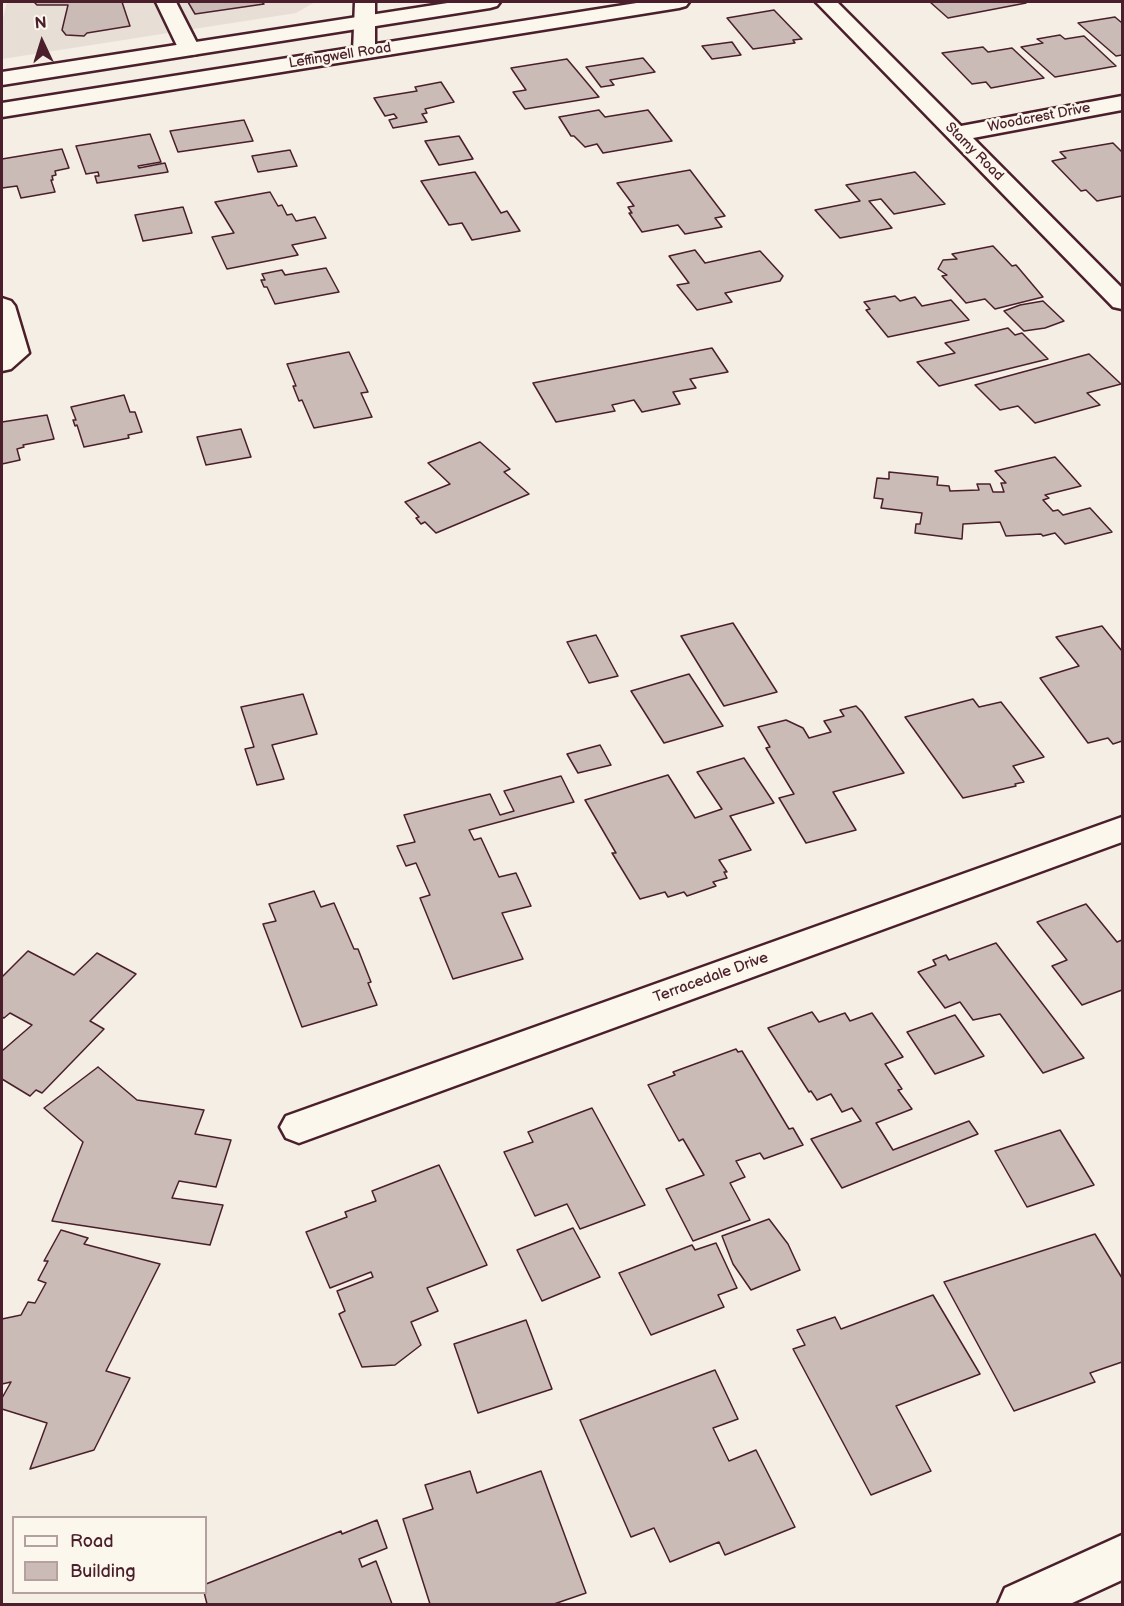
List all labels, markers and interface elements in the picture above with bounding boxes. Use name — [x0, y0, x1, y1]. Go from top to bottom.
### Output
north arrow — [12, 12, 72, 72]
text: N — [34, 14, 47, 33]
street label: Leffingwell Road — [288, 40, 392, 72]
street label: Woodcrest Drive — [986, 100, 1092, 136]
street label: Stamy Road — [941, 119, 1007, 185]
street label: Terracedale Drive — [651, 949, 771, 1007]
legend — [12, 1516, 207, 1594]
text: Road — [70, 1531, 114, 1552]
text: Building — [70, 1561, 136, 1582]

